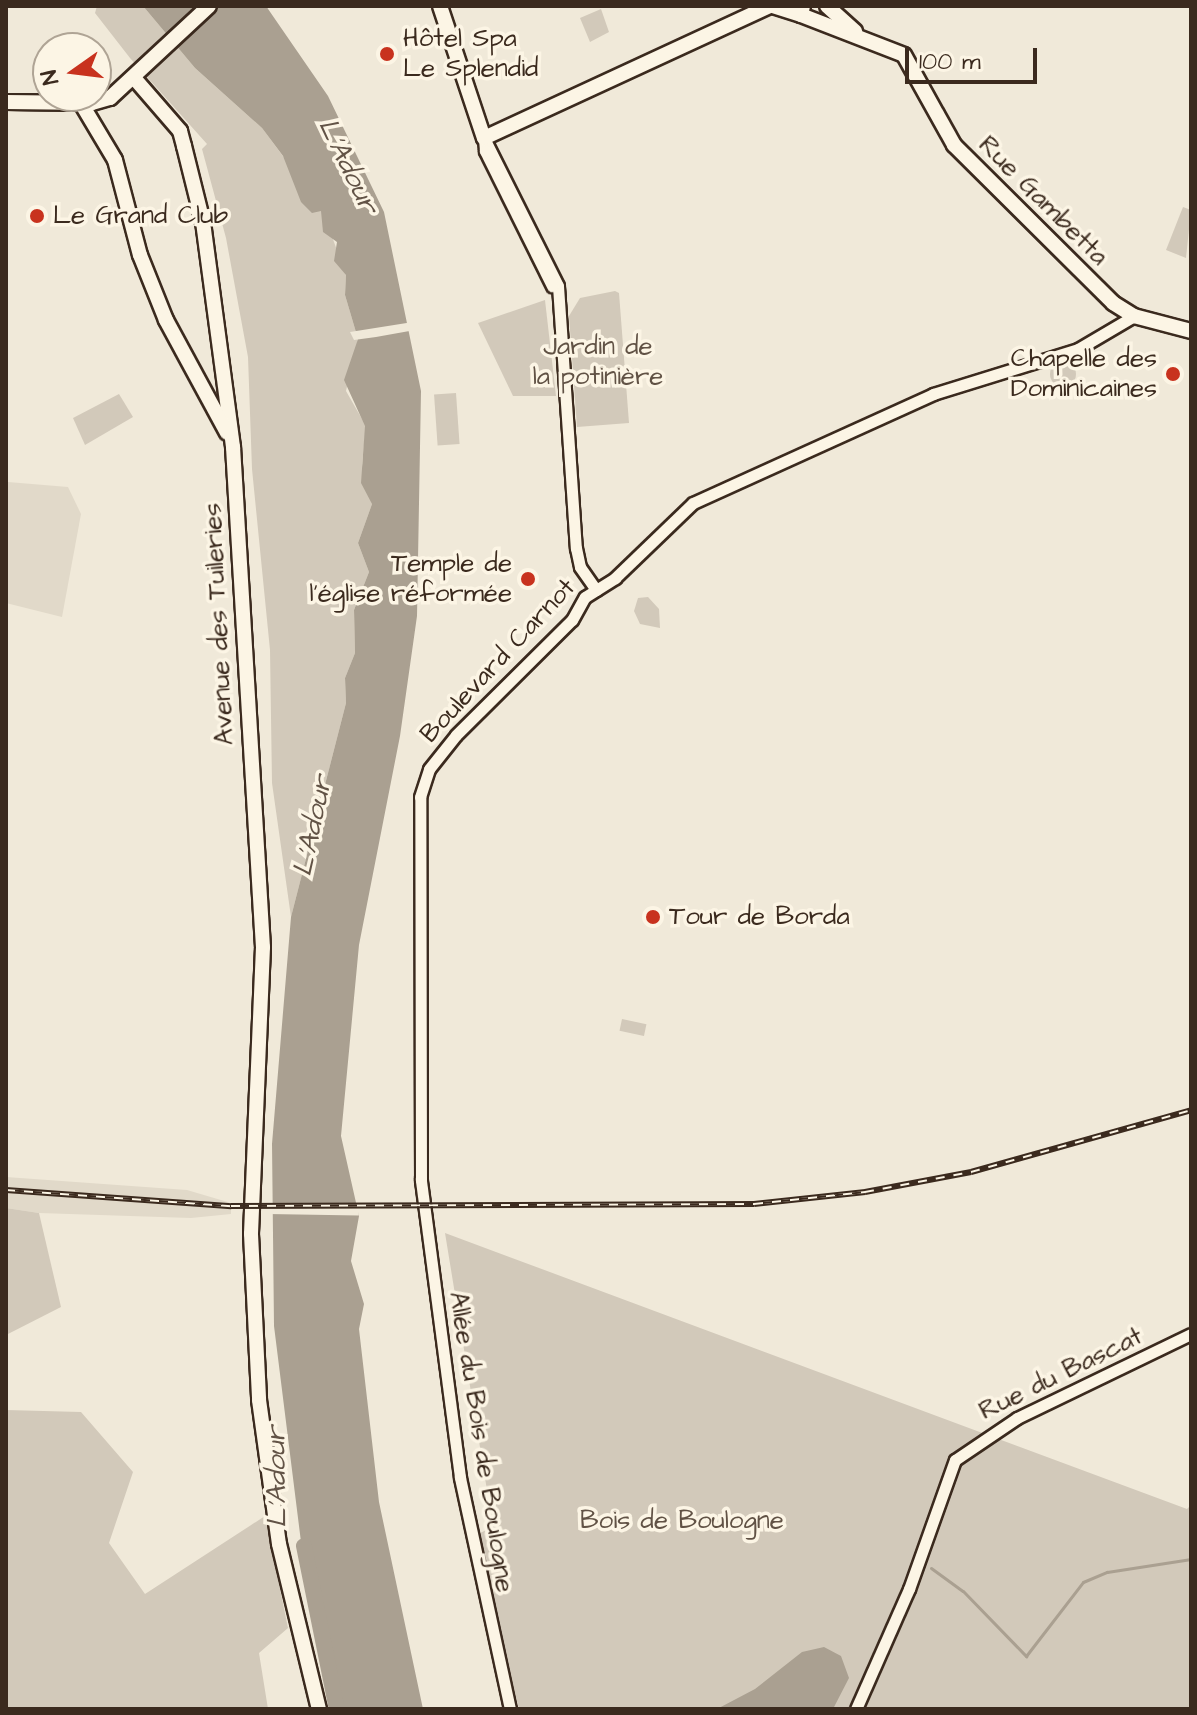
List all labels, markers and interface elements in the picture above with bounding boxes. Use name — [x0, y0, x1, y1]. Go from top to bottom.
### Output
place label: Hôtel Spa Le Splendid — [403, 23, 538, 84]
north arrow — [32, 32, 112, 112]
scale bar — [909, 32, 1041, 82]
marker: Hôtel Spa Le Splendid — [378, 45, 396, 63]
text: 100 m — [919, 45, 981, 79]
text: N — [33, 67, 67, 88]
water label: L'Adour — [311, 113, 385, 219]
street label: Rue Gambetta — [972, 130, 1114, 272]
place label: Le Grand Club — [53, 200, 228, 232]
marker: Le Grand Club — [28, 207, 46, 225]
park label: Jardin de la potinière — [533, 331, 663, 392]
place label: Chapelle des Dominicaines — [1011, 343, 1157, 404]
marker: Chapelle des Dominicaines — [1164, 365, 1182, 383]
street label: Avenue des Tuileries — [197, 502, 241, 746]
place label: Temple de l'église réformée — [309, 548, 512, 610]
marker: Temple de l'église réformée — [519, 570, 537, 588]
street label: Boulevard Carnot — [414, 572, 582, 750]
water label: L'Adour — [286, 773, 340, 879]
place label: Tour de Borda — [669, 901, 850, 933]
marker: Tour de Borda — [644, 908, 662, 926]
street label: Allée du Bois de Boulogne — [442, 1289, 520, 1595]
street label: Rue du Bascat — [974, 1321, 1148, 1427]
water label: L'Adour — [259, 1426, 295, 1528]
park label: Bois de Boulogne — [580, 1505, 784, 1537]

